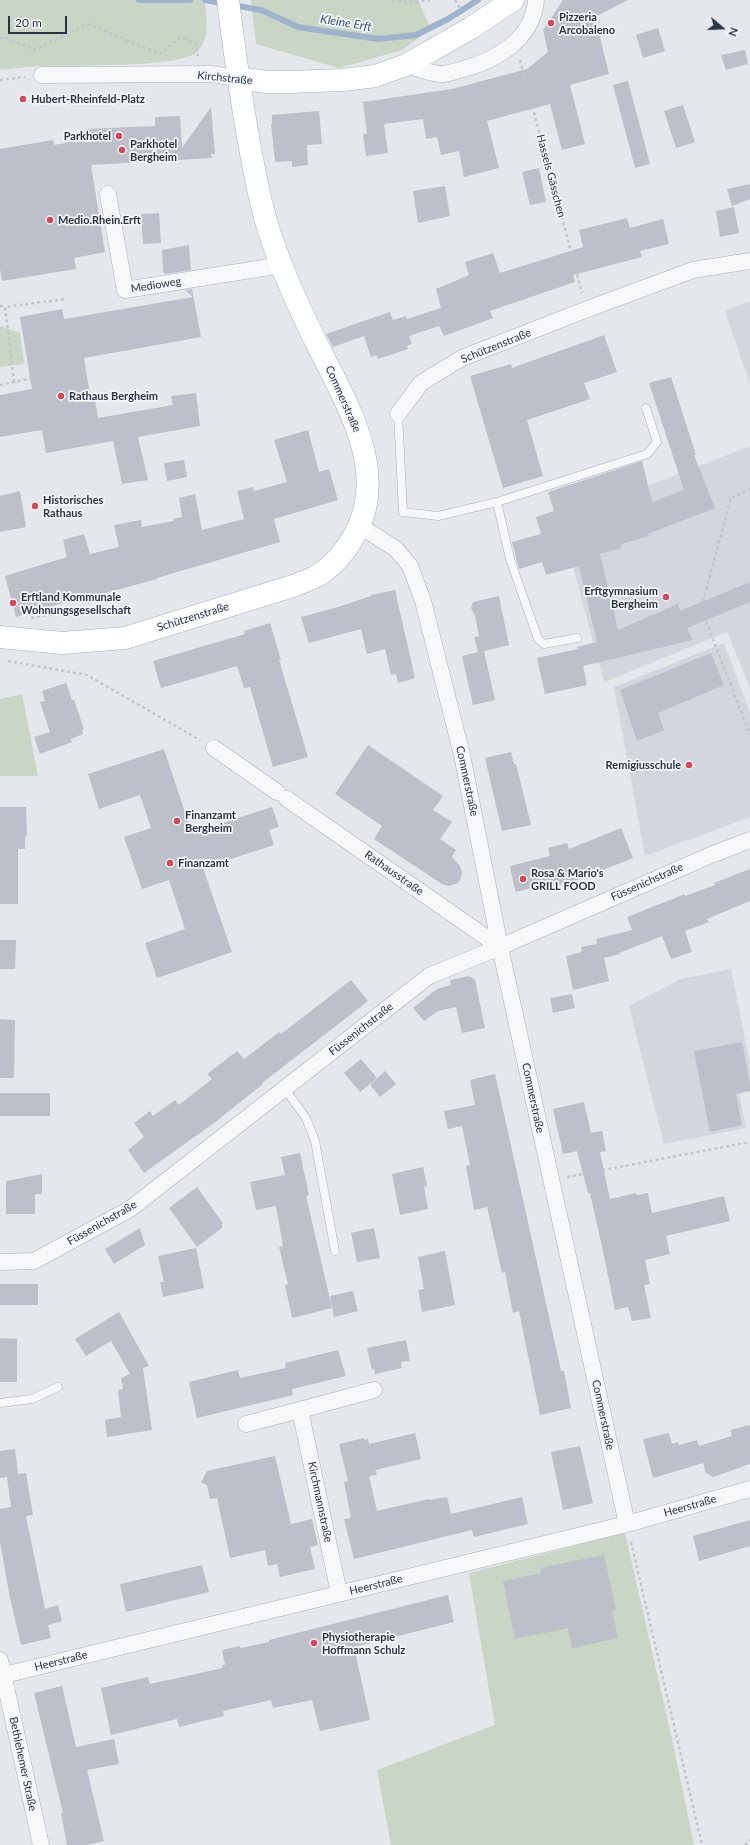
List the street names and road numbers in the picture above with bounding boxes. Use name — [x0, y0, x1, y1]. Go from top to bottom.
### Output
street label: Kirchstraße — [197, 69, 253, 87]
street label: Hassels Gässchen — [534, 133, 568, 219]
street label: Medioweg — [130, 275, 182, 295]
street label: Schützenstraße — [459, 326, 533, 366]
street label: Commerstraße — [322, 364, 364, 434]
street label: Schützenstraße — [155, 600, 231, 634]
street label: Commerstraße — [453, 745, 481, 817]
street label: Rathausstraße — [362, 848, 426, 898]
street label: Füssenichstraße — [609, 860, 685, 904]
street label: Füssenichstraße — [326, 1000, 396, 1058]
street label: Commerstraße — [519, 1062, 547, 1134]
street label: Füssenichstraße — [65, 1198, 139, 1248]
street label: Commerstraße — [589, 1379, 617, 1451]
street label: Kirchmannstraße — [305, 1460, 335, 1544]
street label: Heerstraße — [662, 1492, 718, 1520]
street label: Heerstraße — [348, 1572, 404, 1598]
street label: Heerstraße — [33, 1648, 89, 1674]
street label: Bethlehemer Straße — [7, 1716, 39, 1812]

